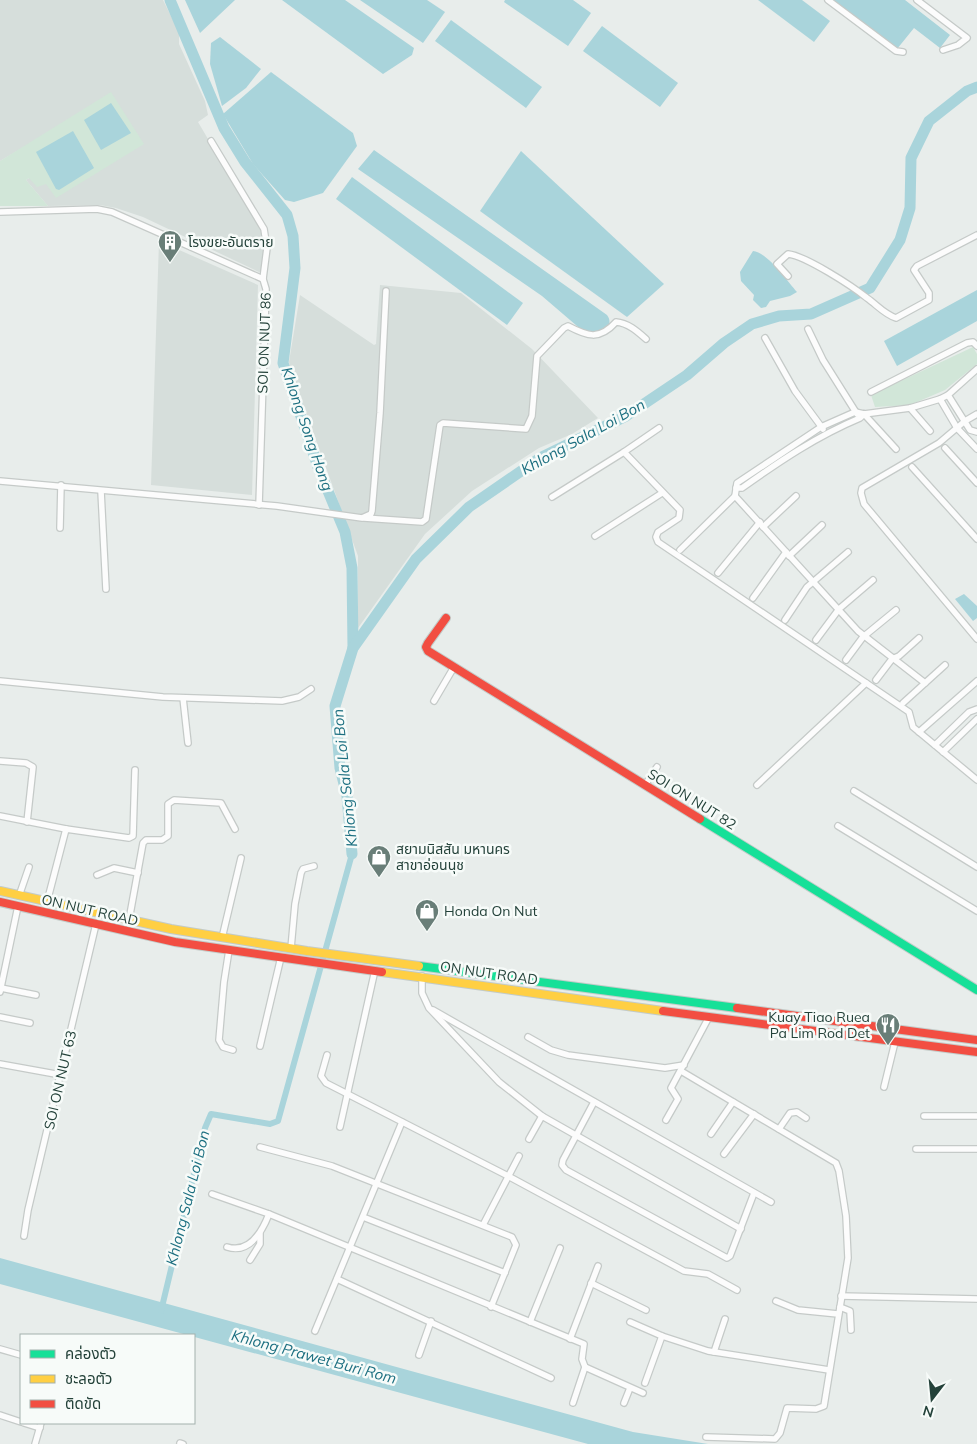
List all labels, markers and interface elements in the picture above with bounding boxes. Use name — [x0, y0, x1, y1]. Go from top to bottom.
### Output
building icon: โรงขยะอันตราย — [157, 229, 183, 263]
place label: โรงขยะอันตราย — [188, 233, 274, 251]
street label: SOI ON NUT 86 — [253, 292, 275, 394]
water label: Khlong Song Hong — [277, 364, 338, 493]
water label: Khlong Sala Loi Bon — [517, 395, 648, 479]
water label: Khlong Sala Loi Bon — [328, 708, 361, 848]
street label: SOI ON NUT 82 — [644, 765, 740, 833]
place label: สยามนิสสัน มหานคร สาขาอ่อนนุช — [396, 840, 510, 874]
shop icon: สยามนิสสัน มหานคร สาขาอ่อนนุช — [366, 844, 392, 878]
street label: ON NUT ROAD — [40, 890, 140, 930]
shop icon: Honda On Nut — [414, 898, 440, 932]
place label: Honda On Nut — [444, 902, 538, 920]
street label: ON NUT ROAD — [439, 957, 539, 989]
place label: Kuay Tiao Ruea Pa Lim Rod Det — [768, 1008, 870, 1042]
restaurant icon: Kuay Tiao Ruea Pa Lim Rod Det — [875, 1012, 901, 1046]
street label: SOI ON NUT 63 — [40, 1029, 80, 1131]
water label: Khlong Sala Loi Bon — [162, 1128, 214, 1267]
water label: Khlong Prawet Buri Rom — [230, 1325, 399, 1388]
legend — [20, 1334, 195, 1424]
text: คล่องตัว — [65, 1344, 116, 1363]
text: ชะลอตัว — [65, 1369, 112, 1388]
north arrow — [907, 1374, 957, 1424]
text: ติดขัด — [65, 1394, 101, 1413]
text: N — [921, 1401, 936, 1422]

